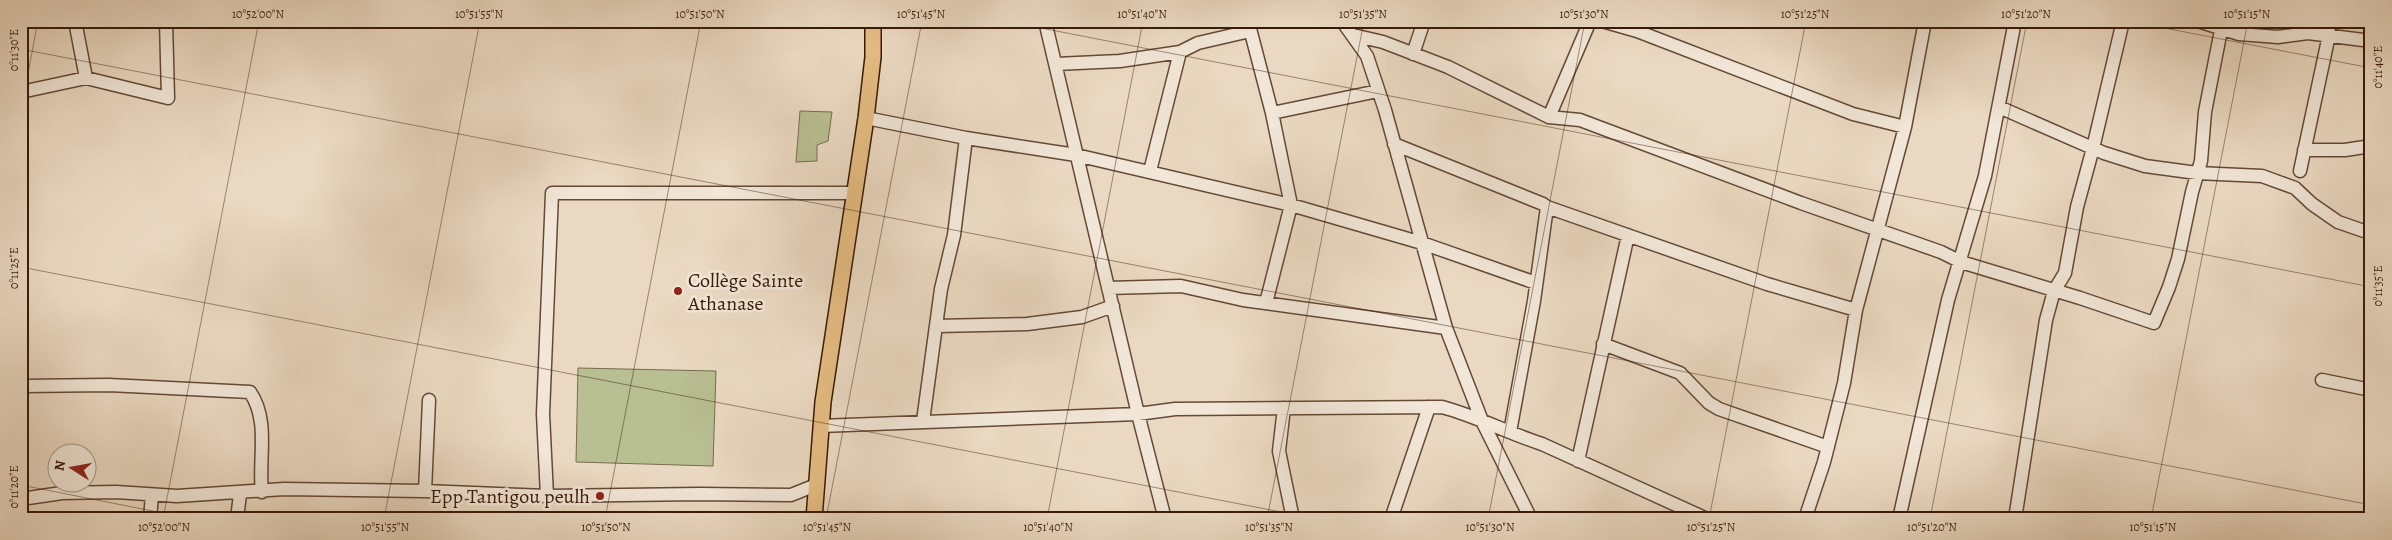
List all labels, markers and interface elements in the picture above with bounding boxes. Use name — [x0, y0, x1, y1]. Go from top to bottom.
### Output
text: 10°52'00"N — [232, 6, 284, 22]
text: 10°51'55"N — [455, 6, 503, 22]
text: 10°51'50"N — [675, 6, 725, 22]
text: 10°51'45"N — [897, 6, 946, 22]
text: 10°51'40"N — [1117, 6, 1167, 22]
text: 10°51'35"N — [1339, 6, 1387, 22]
text: 10°51'30"N — [1559, 6, 1609, 22]
text: 10°51'25"N — [1781, 6, 1830, 22]
text: 10°51'20"N — [2001, 6, 2051, 22]
text: 10°51'15"N — [2224, 6, 2271, 22]
text: 0°11'30"E — [6, 29, 22, 71]
text: 0°11'40"E — [2370, 46, 2386, 88]
text: 0°11'25"E — [6, 247, 22, 289]
text: 0°11'35"E — [2370, 265, 2386, 307]
place label: Collège Sainte Athanase — [687, 267, 803, 317]
marker: Collège Sainte Athanase — [672, 285, 684, 297]
north arrow — [48, 442, 98, 492]
text: N — [49, 459, 70, 472]
text: 0°11'20"E — [6, 465, 22, 509]
place label: Epp Tantigou peulh — [430, 483, 590, 510]
marker: Epp Tantigou peulh — [594, 490, 606, 502]
text: 10°52'00"N — [138, 519, 190, 535]
text: 10°51'55"N — [361, 519, 409, 535]
text: 10°51'50"N — [581, 519, 631, 535]
text: 10°51'45"N — [803, 519, 852, 535]
text: 10°51'40"N — [1023, 519, 1073, 535]
text: 10°51'35"N — [1245, 519, 1293, 535]
text: 10°51'30"N — [1465, 519, 1515, 535]
text: 10°51'25"N — [1687, 519, 1736, 535]
text: 10°51'20"N — [1907, 519, 1957, 535]
text: 10°51'15"N — [2130, 519, 2177, 535]

